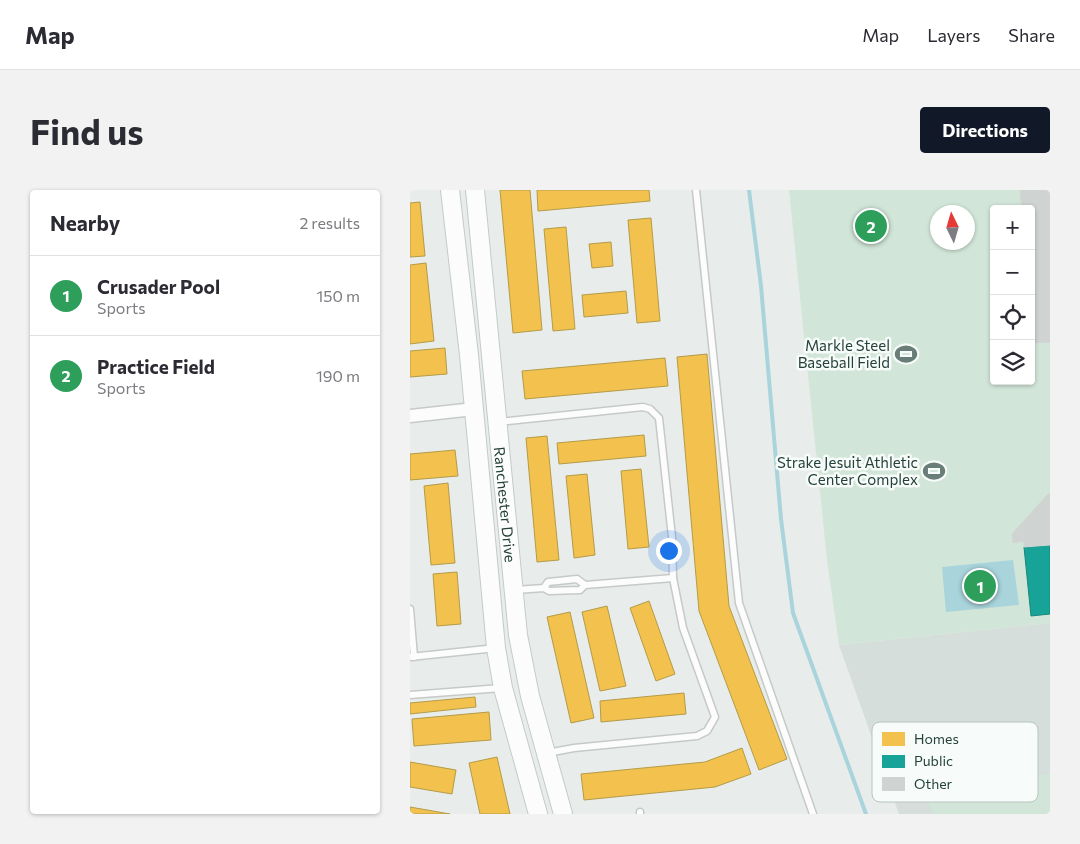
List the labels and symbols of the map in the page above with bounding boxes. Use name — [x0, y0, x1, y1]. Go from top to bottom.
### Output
north arrow — [930, 205, 975, 250]
pin: 2 — [855, 207, 887, 245]
place label: Markle Steel Baseball Field — [798, 336, 890, 371]
sports icon: Markle Steel Baseball Field — [893, 341, 919, 367]
street label: Ranchester Drive — [491, 446, 520, 563]
place label: Strake Jesuit Athletic Center Complex — [777, 453, 918, 488]
sports icon: Strake Jesuit Athletic Center Complex — [921, 458, 947, 484]
your location — [656, 538, 682, 564]
pin: 1 — [964, 567, 996, 605]
legend — [872, 722, 1038, 802]
text: Homes — [914, 730, 959, 747]
text: Public — [914, 752, 953, 769]
text: Other — [914, 775, 953, 792]

